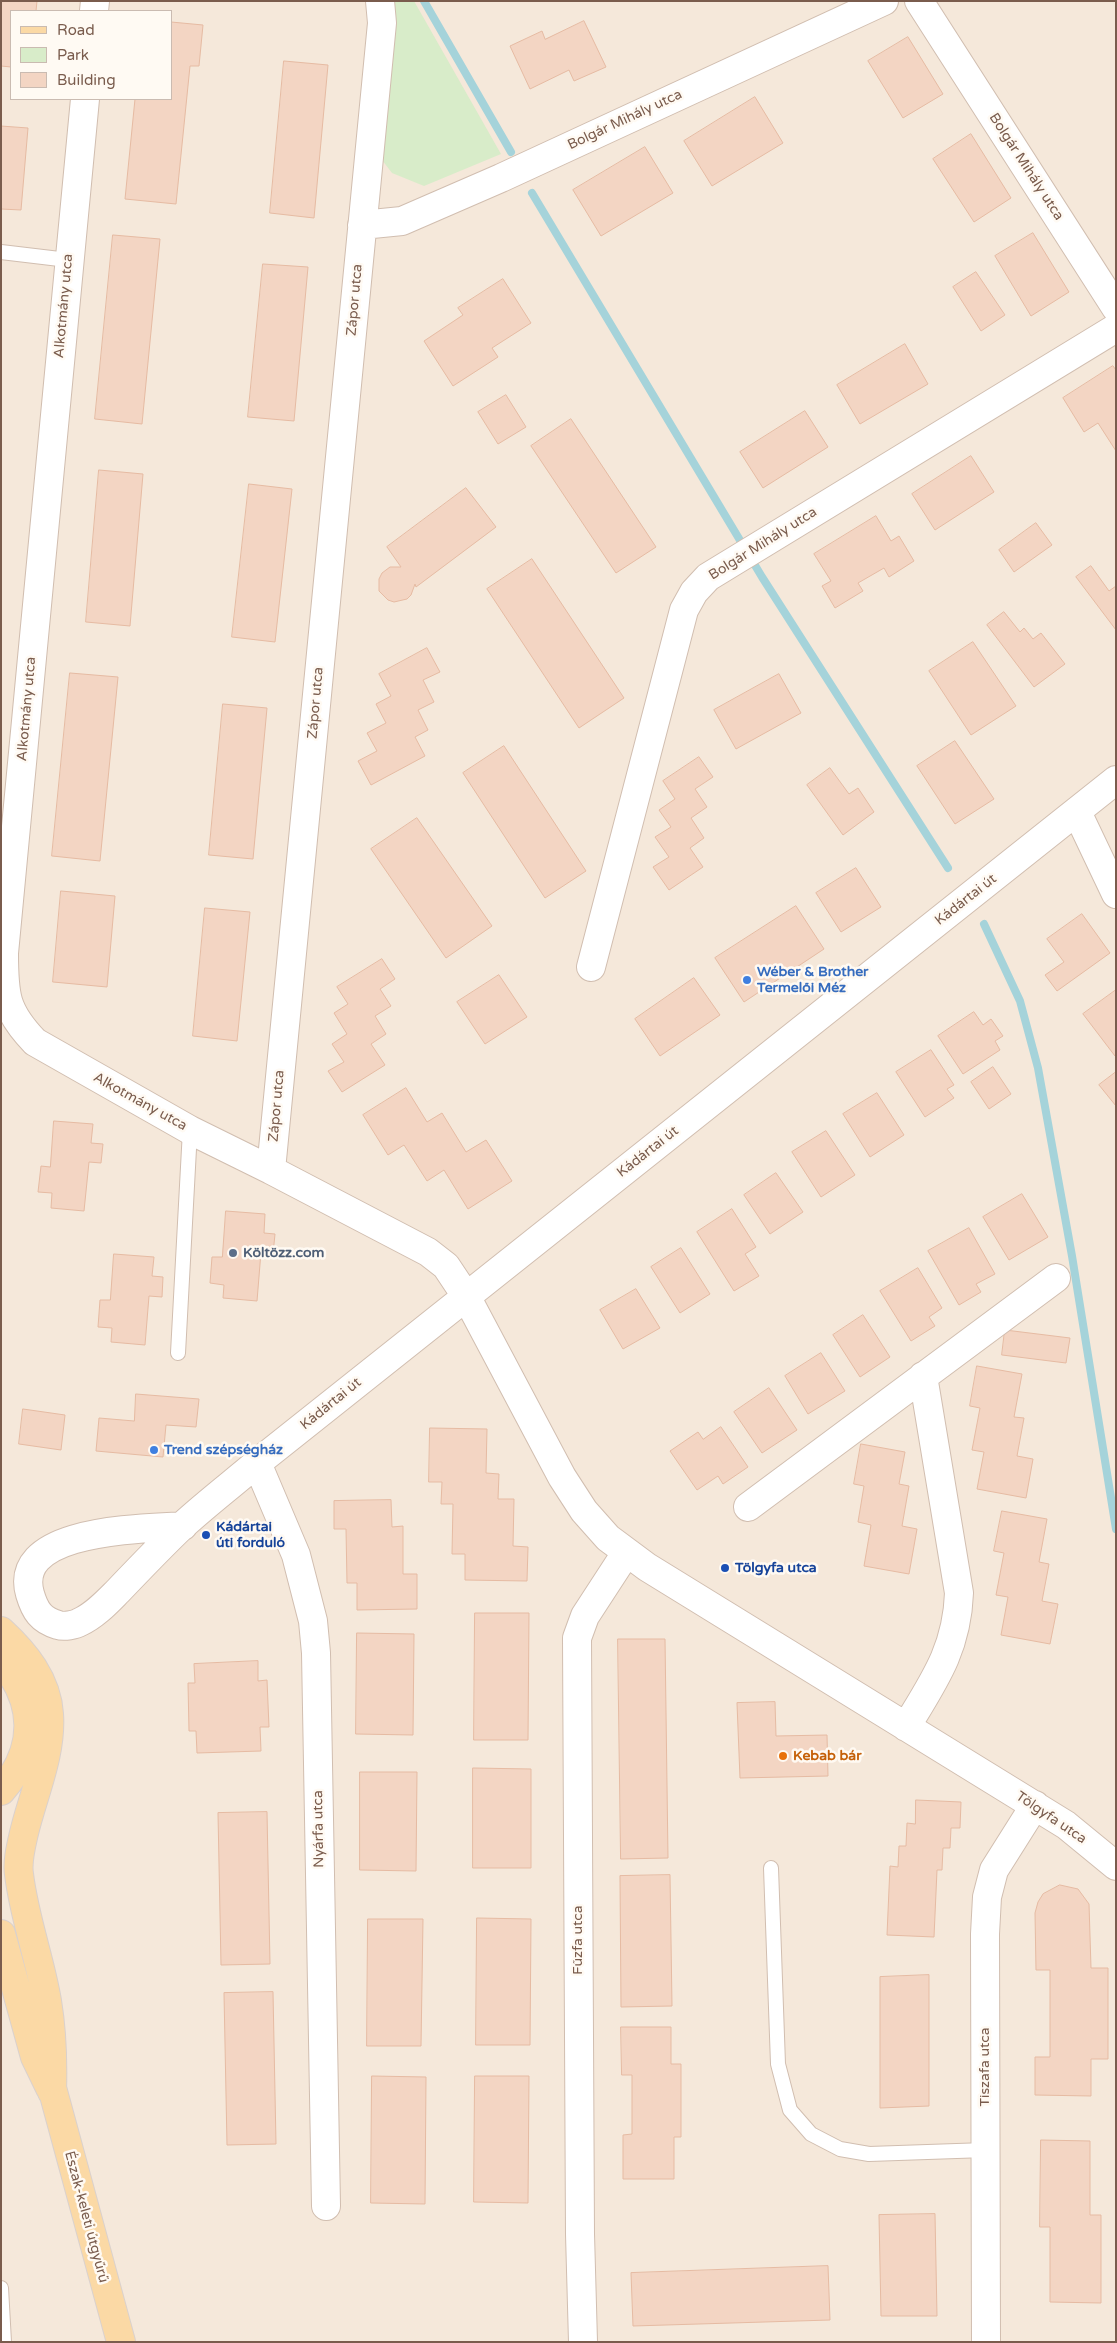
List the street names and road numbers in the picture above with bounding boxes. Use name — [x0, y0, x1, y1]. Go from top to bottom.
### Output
street label: Bolgár Mihály utca — [565, 86, 685, 154]
street label: Bolgár Mihály utca — [985, 110, 1067, 224]
street label: Alkotmány utca — [51, 253, 77, 359]
street label: Zápor utca — [343, 263, 367, 337]
street label: Bolgár Mihály utca — [706, 504, 820, 584]
street label: Alkotmány utca — [14, 656, 40, 762]
street label: Zápor utca — [304, 666, 328, 740]
street label: Kádártai út — [932, 871, 1000, 929]
street label: Alkotmány utca — [90, 1069, 190, 1135]
street label: Zápor utca — [265, 1069, 289, 1143]
street label: Kádártai út — [614, 1123, 682, 1181]
street label: Kádártai út — [297, 1374, 365, 1434]
street label: Tölgyfa utca — [1012, 1788, 1090, 1848]
street label: Nyárfa utca — [310, 1790, 328, 1868]
street label: Fűzfa utca — [570, 1905, 586, 1975]
street label: Tiszafa utca — [977, 2028, 993, 2106]
street label: Észak-keleti útgyűrű — [60, 2149, 112, 2285]

